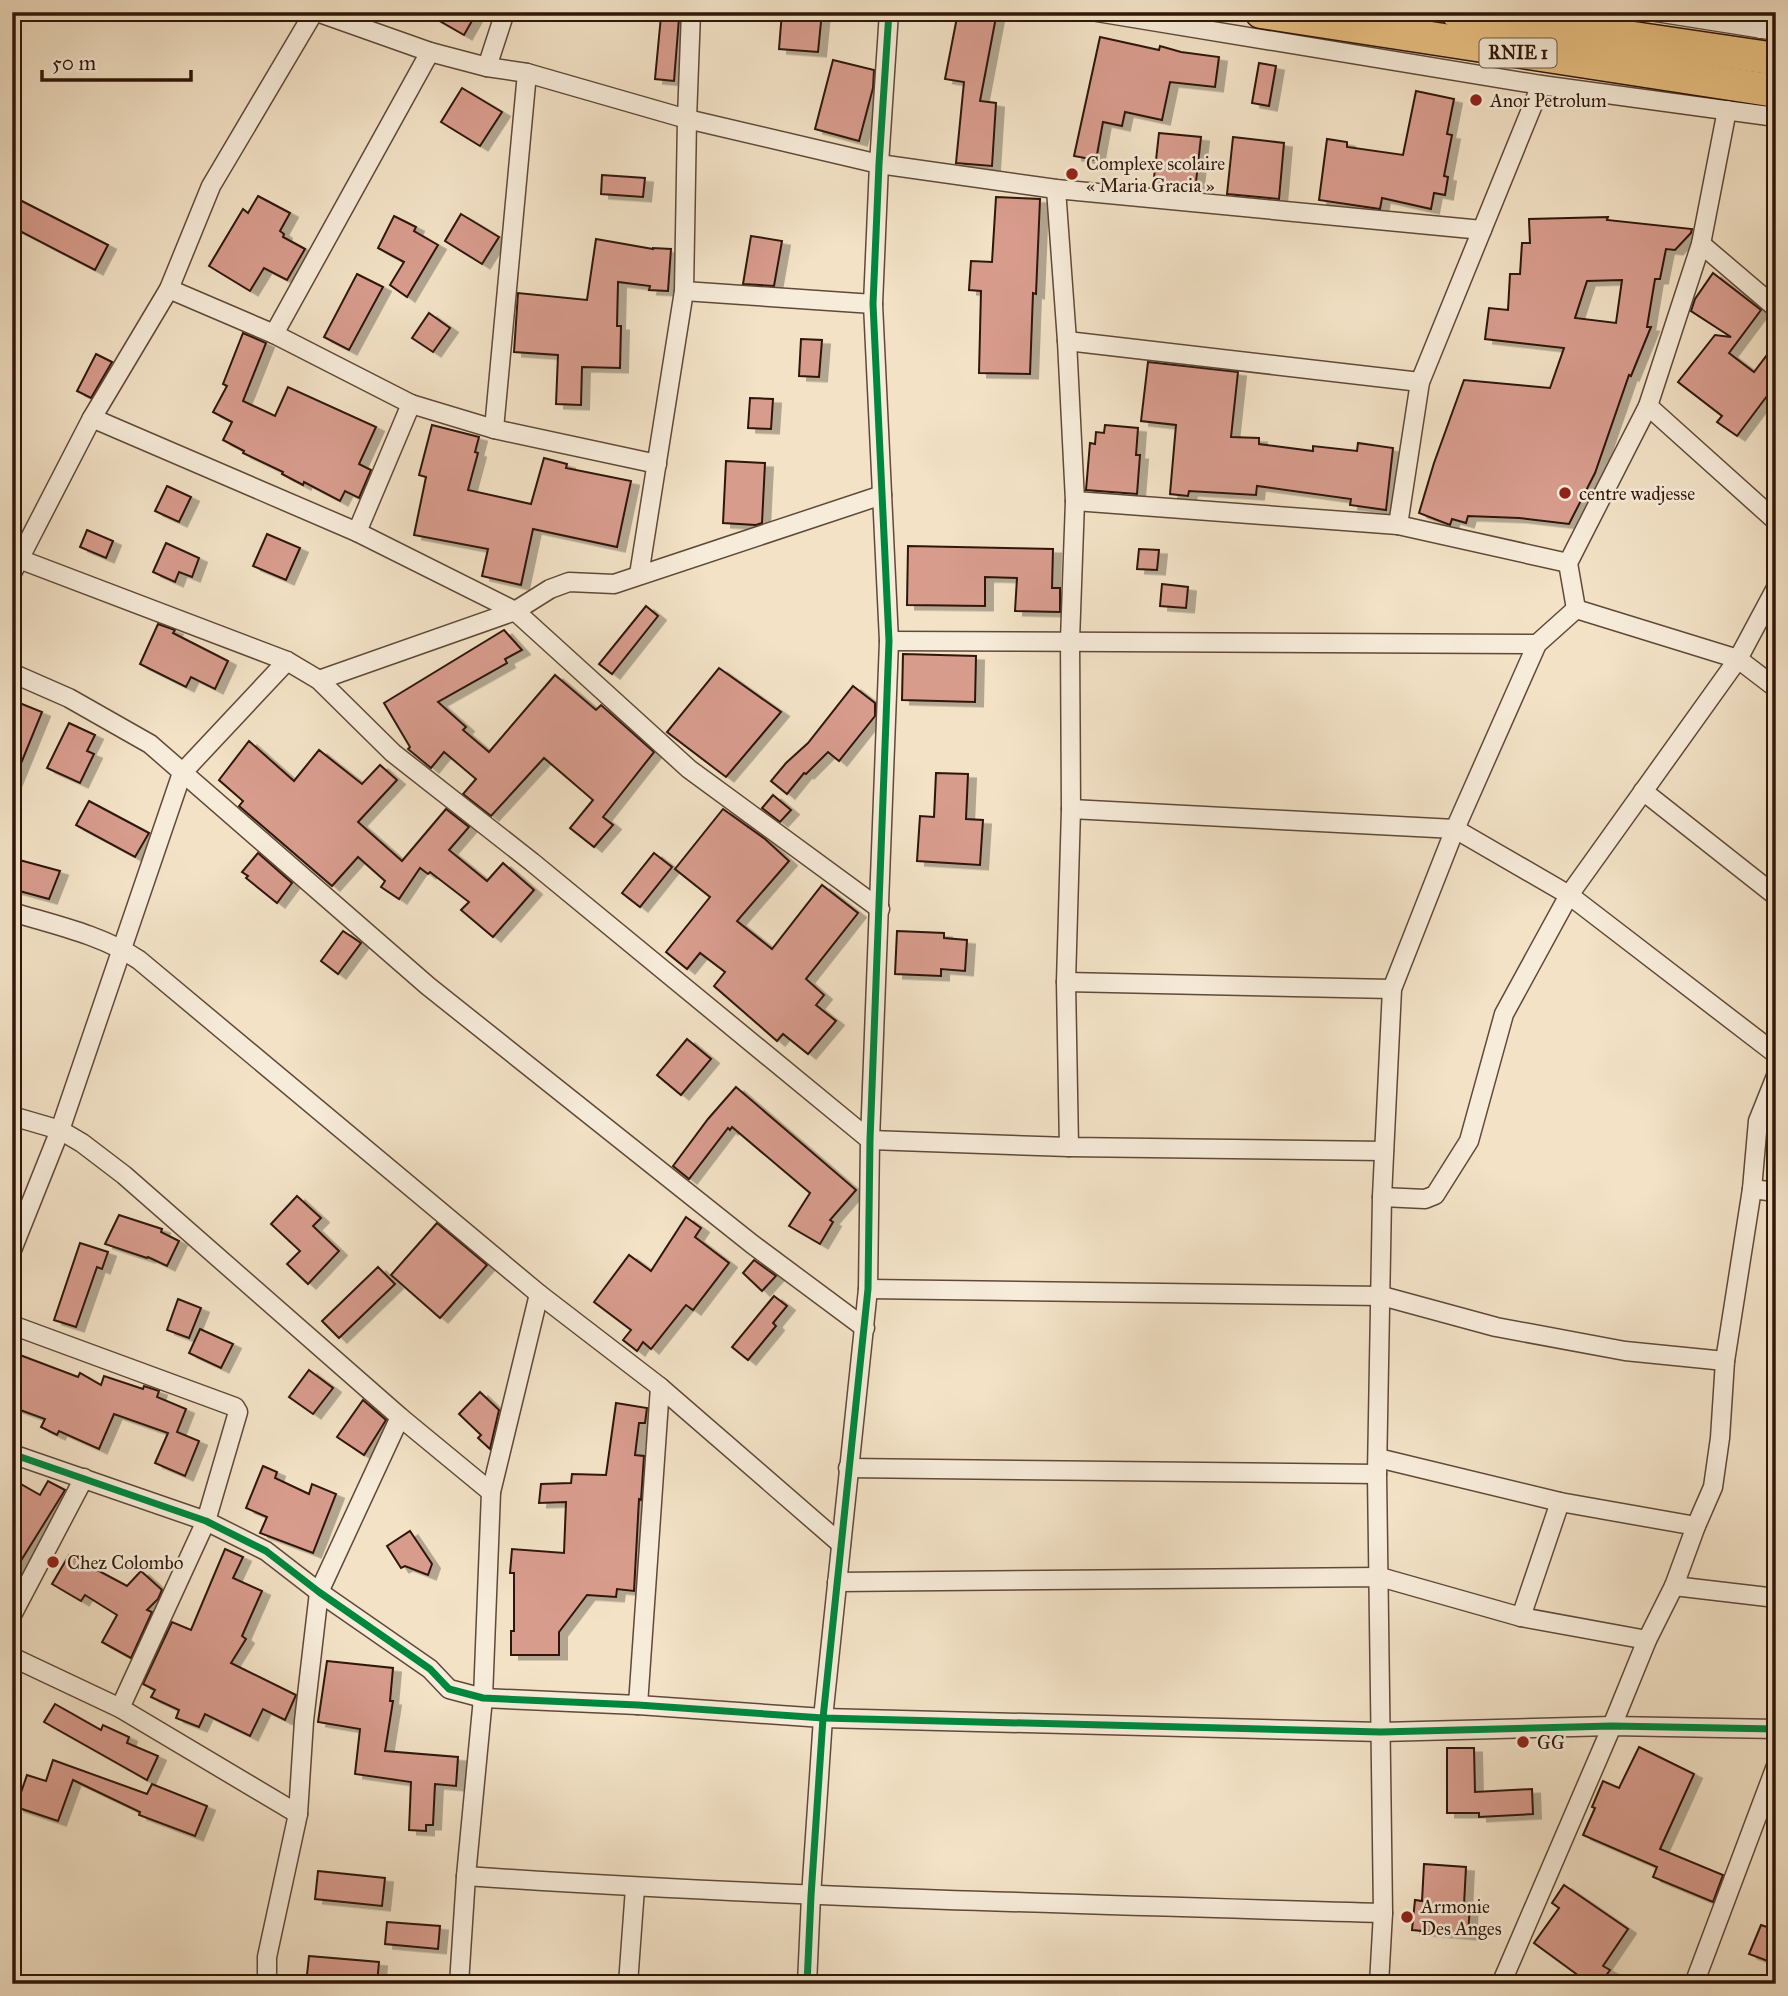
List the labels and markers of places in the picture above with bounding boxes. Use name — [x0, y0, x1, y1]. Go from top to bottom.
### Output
place label: Anor Petrolum — [1489, 89, 1607, 112]
marker: Anor Petrolum — [1468, 92, 1484, 108]
place label: Complexe scolaire « Maria Gracia » — [1086, 152, 1225, 197]
marker: Complexe scolaire « Maria Gracia » — [1064, 166, 1080, 182]
place label: centre wadjesse — [1579, 482, 1695, 505]
marker: centre wadjesse — [1557, 485, 1573, 501]
place label: Chez Colombo — [67, 1551, 184, 1574]
marker: Chez Colombo — [45, 1554, 61, 1570]
place label: GG — [1537, 1731, 1565, 1754]
marker: GG — [1515, 1734, 1531, 1750]
place label: Armonie Des Anges — [1420, 1895, 1502, 1941]
marker: Armonie Des Anges — [1399, 1909, 1415, 1925]

